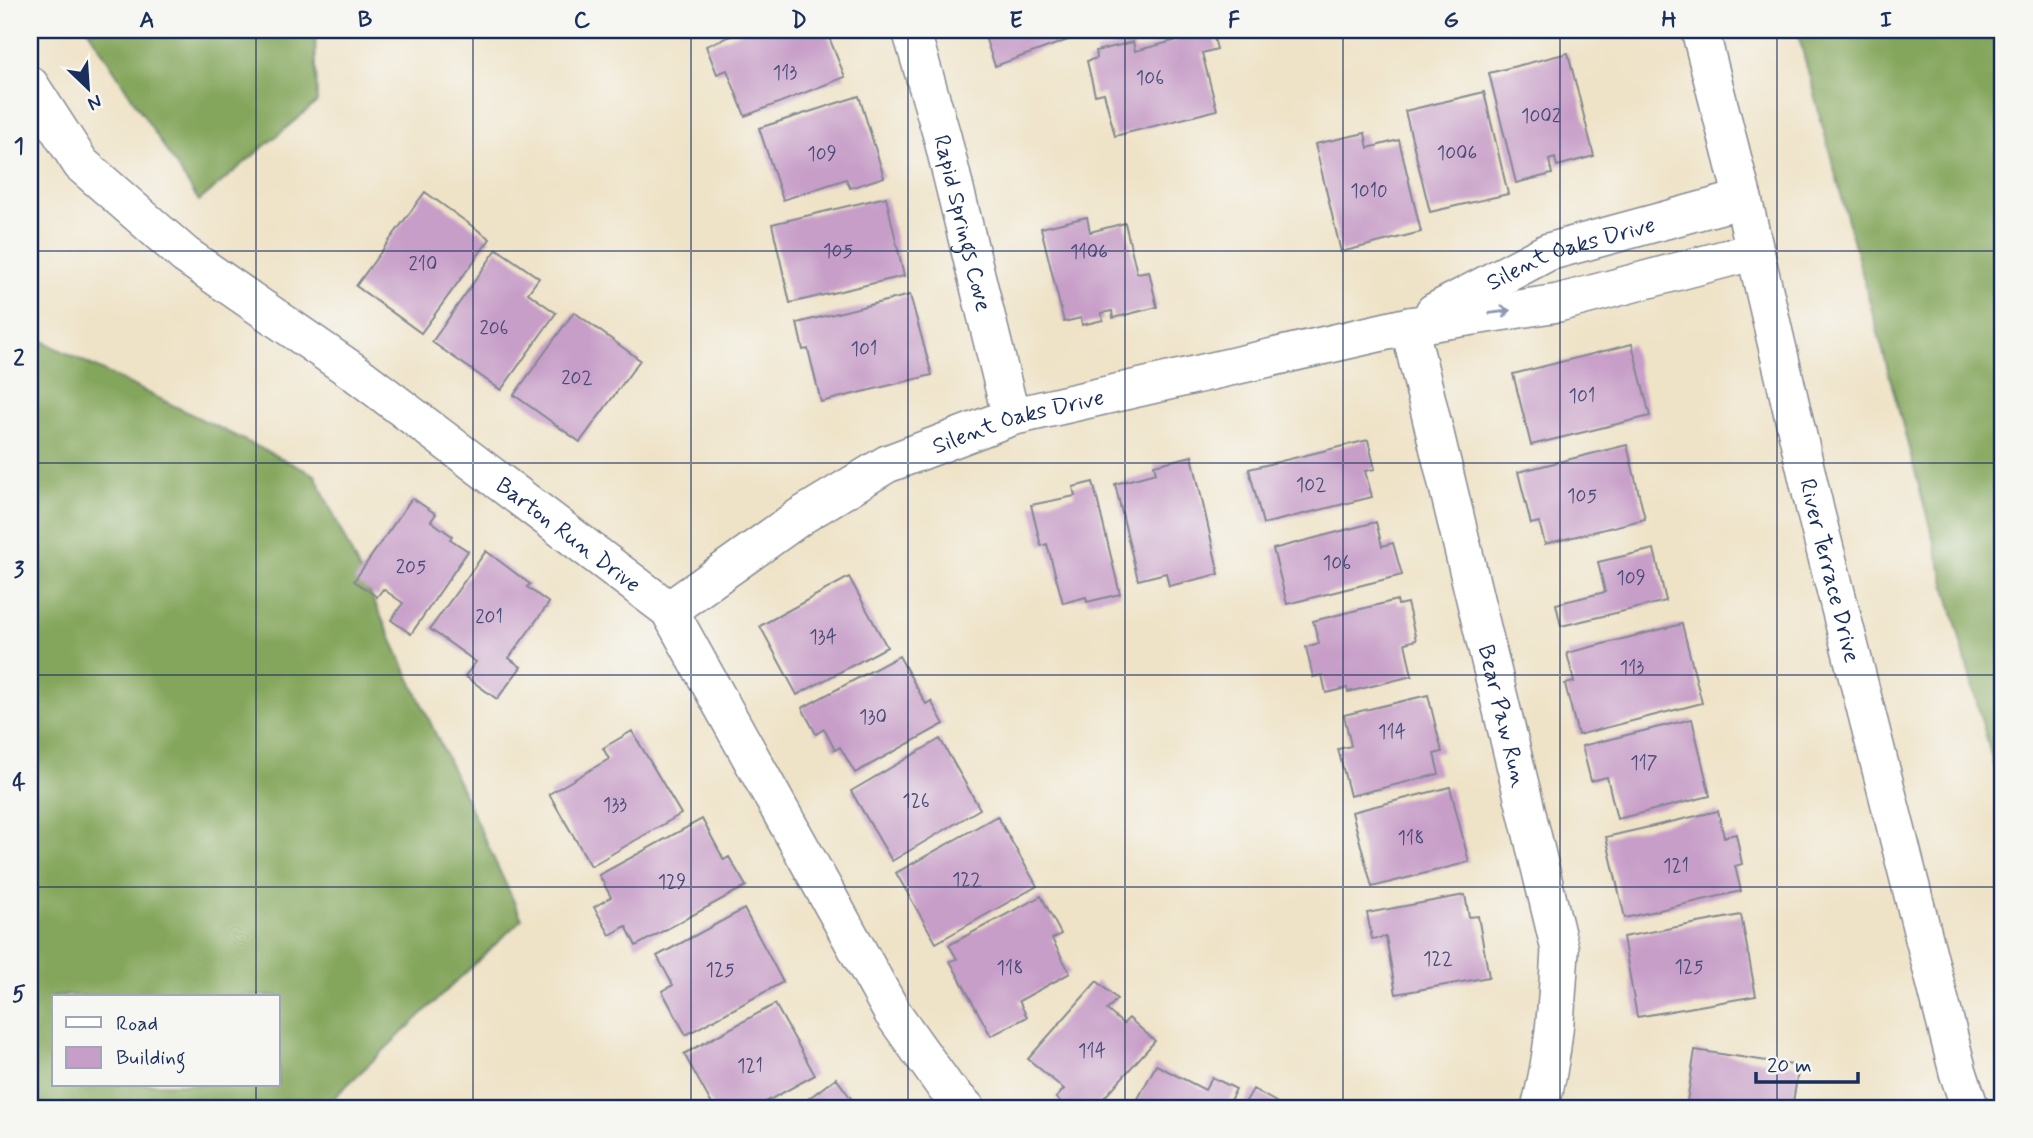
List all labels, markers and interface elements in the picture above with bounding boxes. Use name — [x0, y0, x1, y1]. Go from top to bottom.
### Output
text: A — [139, 6, 155, 36]
text: B — [358, 6, 373, 36]
text: C — [574, 6, 591, 36]
text: D — [791, 6, 807, 36]
text: E — [1009, 6, 1023, 36]
text: F — [1228, 6, 1240, 36]
text: G — [1443, 6, 1459, 36]
text: H — [1661, 6, 1677, 36]
text: I — [1880, 6, 1892, 36]
north arrow — [52, 52, 122, 122]
house number: 113 — [773, 61, 797, 86]
house number: 106 — [1136, 66, 1164, 91]
text: N — [84, 88, 106, 116]
house number: 1002 — [1521, 104, 1561, 129]
text: 1 — [14, 132, 24, 162]
street label: Rapid Springs Cove — [925, 132, 998, 315]
house number: 1006 — [1437, 141, 1477, 166]
house number: 109 — [807, 142, 837, 167]
house number: 1010 — [1350, 179, 1388, 204]
street label: Silent Oaks Drive — [1482, 211, 1659, 299]
house number: 105 — [823, 239, 853, 264]
house number: 1106 — [1070, 240, 1108, 265]
house number: 210 — [409, 252, 437, 277]
one-way arrow — [1488, 305, 1511, 318]
house number: 206 — [479, 316, 509, 341]
house number: 101 — [851, 337, 877, 362]
text: 2 — [13, 344, 25, 374]
house number: 202 — [561, 366, 593, 391]
street label: Silent Oaks Drive — [928, 383, 1107, 462]
house number: 101 — [1569, 384, 1595, 409]
street label: Barton Run Drive — [489, 471, 646, 600]
house number: 102 — [1296, 473, 1326, 498]
street label: River Terrace Drive — [1791, 476, 1866, 666]
house number: 105 — [1567, 484, 1597, 509]
house number: 106 — [1323, 551, 1351, 576]
house number: 205 — [396, 555, 426, 580]
text: 3 — [14, 556, 25, 586]
house number: 109 — [1616, 566, 1646, 591]
house number: 201 — [475, 605, 503, 630]
house number: 134 — [809, 625, 837, 650]
street label: Bear Paw Run — [1470, 642, 1533, 791]
house number: 113 — [1620, 656, 1644, 681]
house number: 130 — [859, 705, 887, 730]
house number: 114 — [1378, 720, 1406, 745]
house number: 117 — [1630, 751, 1658, 776]
text: 4 — [12, 768, 26, 798]
house number: 126 — [902, 789, 930, 814]
house number: 133 — [603, 793, 627, 818]
house number: 118 — [1398, 826, 1424, 851]
house number: 121 — [1663, 854, 1689, 879]
house number: 122 — [952, 868, 982, 893]
house number: 129 — [658, 870, 686, 895]
house number: 122 — [1423, 947, 1453, 972]
house number: 125 — [1674, 955, 1704, 980]
house number: 118 — [997, 956, 1023, 981]
house number: 125 — [705, 958, 735, 983]
text: 5 — [12, 980, 26, 1010]
legend — [52, 995, 280, 1086]
text: Road — [116, 1010, 158, 1038]
house number: 114 — [1078, 1039, 1106, 1064]
scale bar — [1756, 1040, 1858, 1084]
text: Building — [116, 1044, 186, 1074]
text: 20 m — [1767, 1052, 1812, 1080]
house number: 121 — [737, 1054, 763, 1079]

